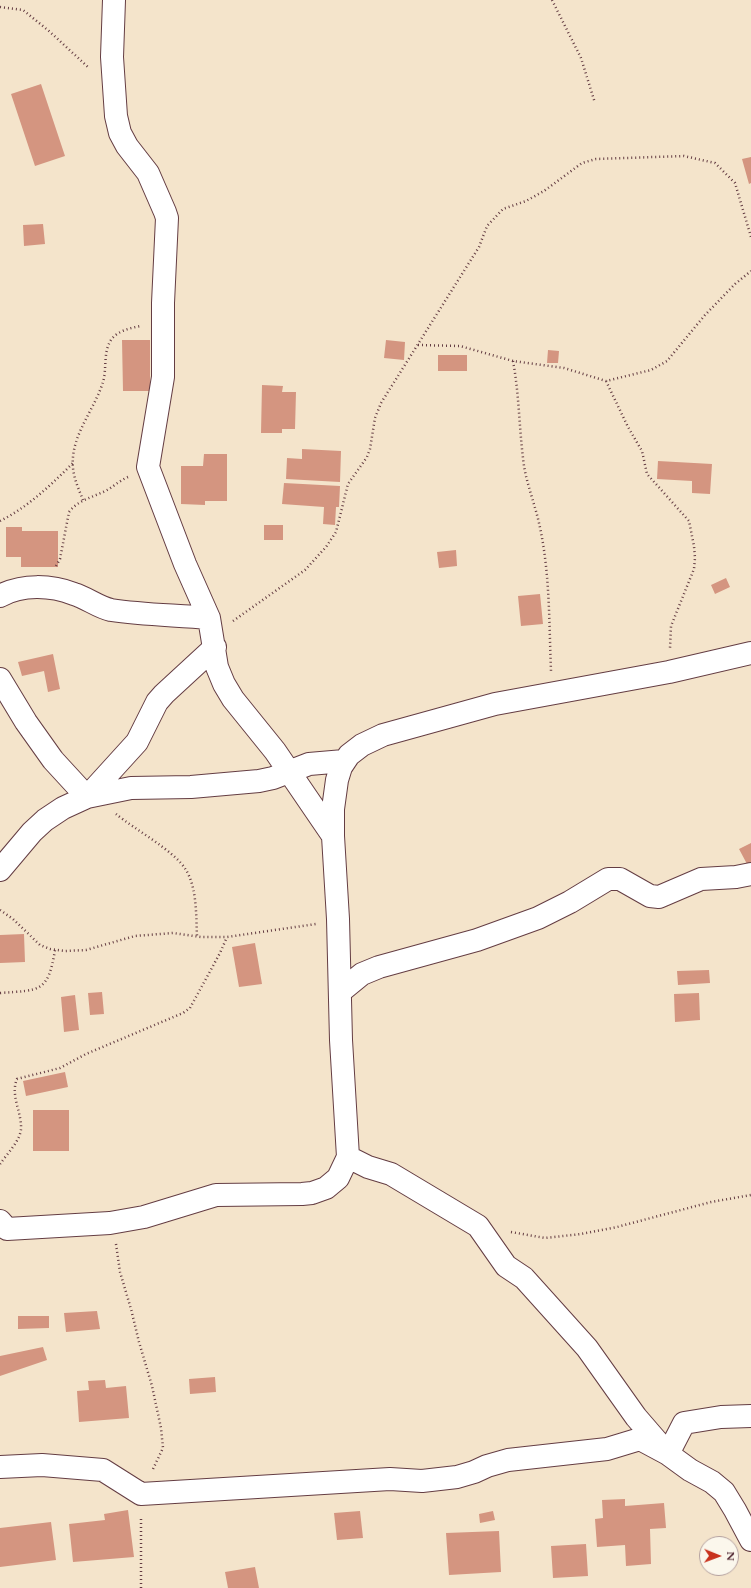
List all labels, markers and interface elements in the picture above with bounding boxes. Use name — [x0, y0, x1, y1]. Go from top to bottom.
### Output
north arrow — [699, 1536, 739, 1576]
text: N — [723, 1551, 738, 1561]

